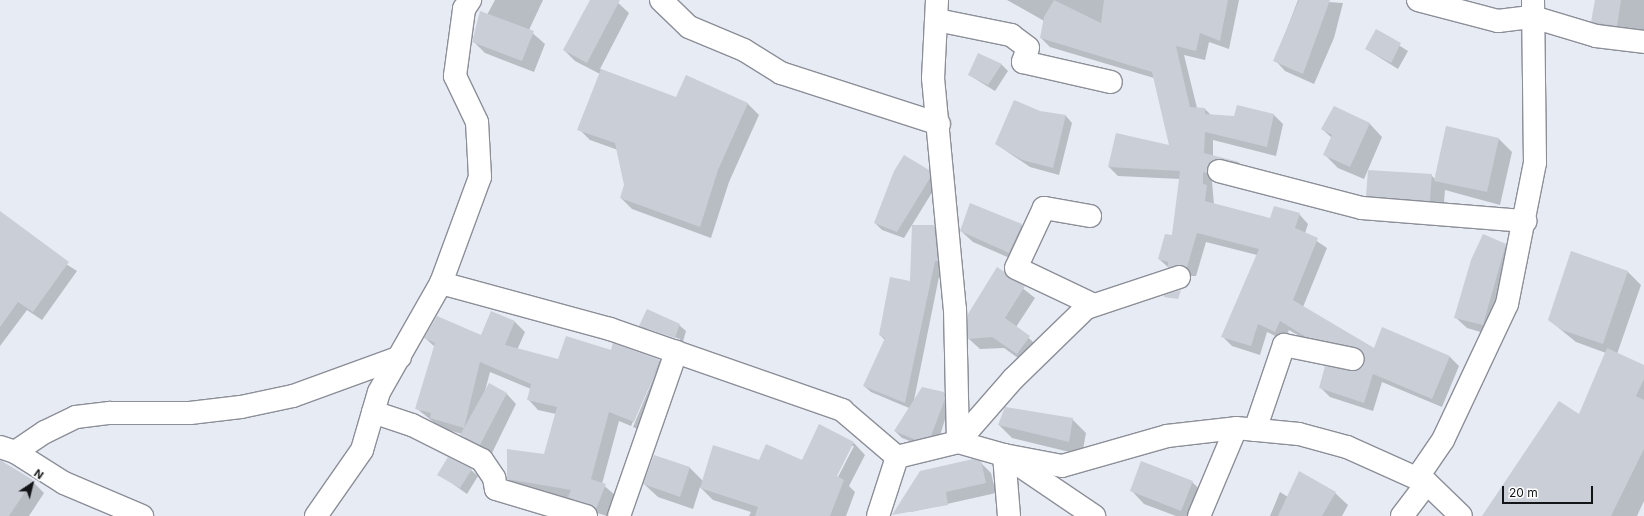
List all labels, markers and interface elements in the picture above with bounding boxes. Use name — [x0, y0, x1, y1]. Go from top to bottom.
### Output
north arrow — [12, 464, 52, 504]
text: N — [31, 466, 46, 482]
scale bar — [1504, 478, 1595, 504]
text: 20 m — [1509, 485, 1538, 500]

